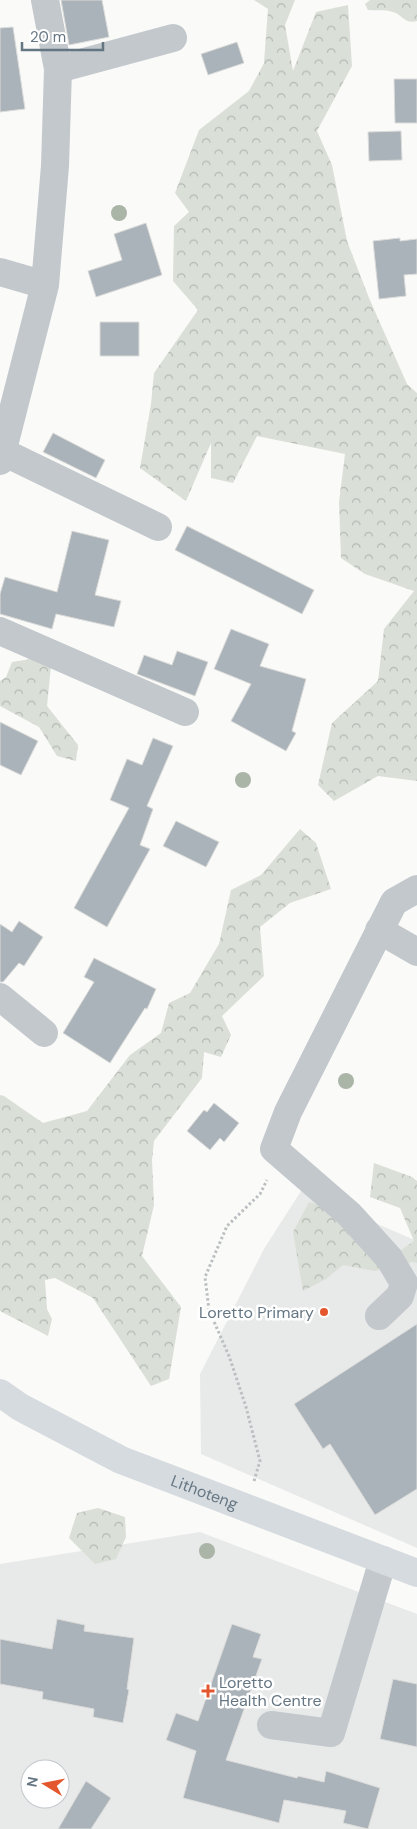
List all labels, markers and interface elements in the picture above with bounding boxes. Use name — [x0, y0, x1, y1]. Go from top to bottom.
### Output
scale bar — [22, 20, 104, 52]
text: 20 m — [30, 27, 66, 47]
place label: Loretto Primary — [199, 1302, 314, 1323]
marker: Loretto Primary — [318, 1306, 330, 1318]
street label: Lithoteng — [168, 1470, 241, 1514]
place label: Loretto Health Centre — [219, 1672, 322, 1711]
marker: Loretto Health Centre — [201, 1684, 215, 1698]
north arrow — [20, 1759, 70, 1809]
text: N — [22, 1775, 42, 1788]

